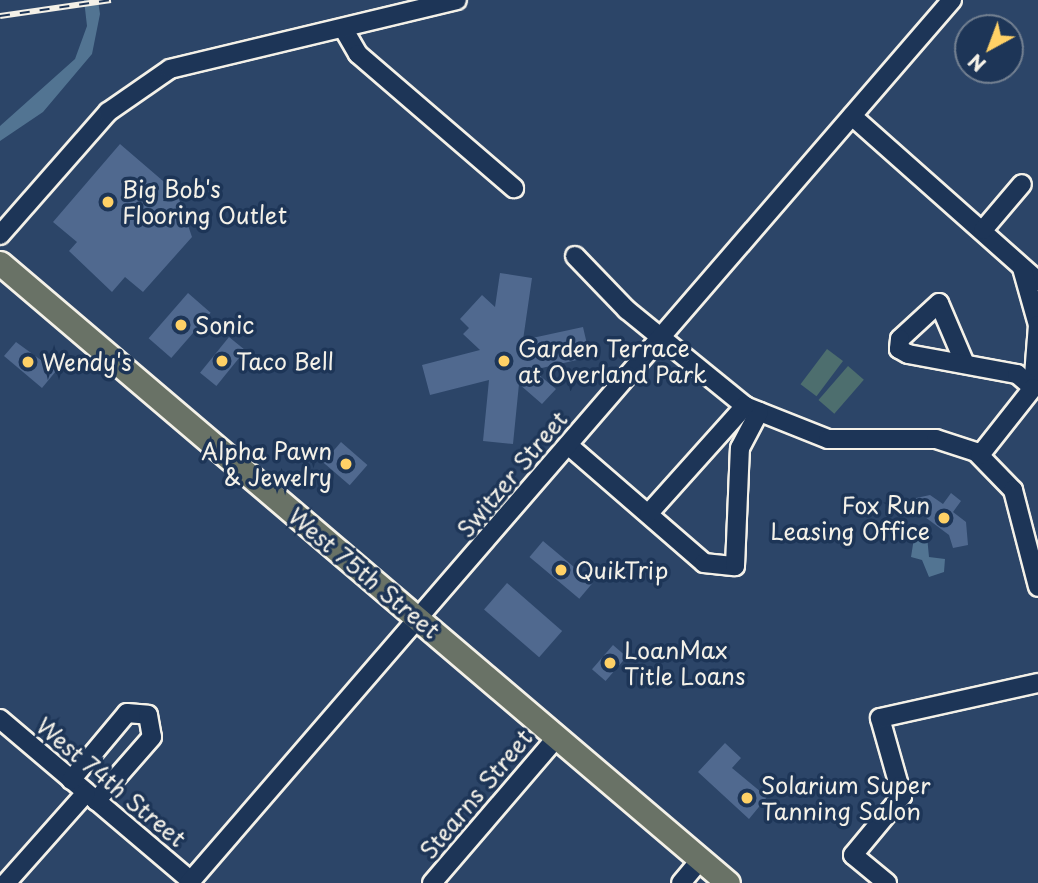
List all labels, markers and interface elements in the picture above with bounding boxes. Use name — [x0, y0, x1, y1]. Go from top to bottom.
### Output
north arrow — [954, 14, 1024, 84]
text: N — [962, 48, 991, 79]
place label: Big Bob's Flooring Outlet — [122, 175, 286, 229]
marker: Big Bob's Flooring Outlet — [100, 194, 116, 210]
place label: Sonic — [195, 311, 254, 339]
marker: Sonic — [173, 317, 189, 333]
place label: Garden Terrace at Overland Park — [518, 334, 708, 388]
place label: Taco Bell — [236, 347, 337, 375]
place label: Wendy's — [42, 348, 132, 376]
marker: Taco Bell — [214, 353, 230, 369]
marker: Garden Terrace at Overland Park — [496, 353, 512, 369]
marker: Wendy's — [20, 354, 36, 370]
street label: Switzer Street — [451, 405, 573, 543]
place label: Alpha Pawn & Jewelry — [202, 437, 332, 491]
marker: Alpha Pawn & Jewelry — [338, 456, 354, 472]
place label: Fox Run Leasing Office — [771, 491, 930, 545]
street label: West 75th Street — [283, 502, 445, 644]
marker: Fox Run Leasing Office — [936, 510, 952, 526]
place label: QuikTrip — [575, 556, 668, 584]
marker: QuikTrip — [553, 562, 569, 578]
place label: LoanMax Title Loans — [624, 636, 746, 690]
marker: LoanMax Title Loans — [602, 655, 618, 671]
street label: West 74th Street — [30, 711, 192, 853]
street label: Stearns Street — [414, 724, 538, 864]
place label: Solarium Super Tanning Salon — [761, 771, 931, 825]
marker: Solarium Super Tanning Salon — [739, 790, 755, 806]

